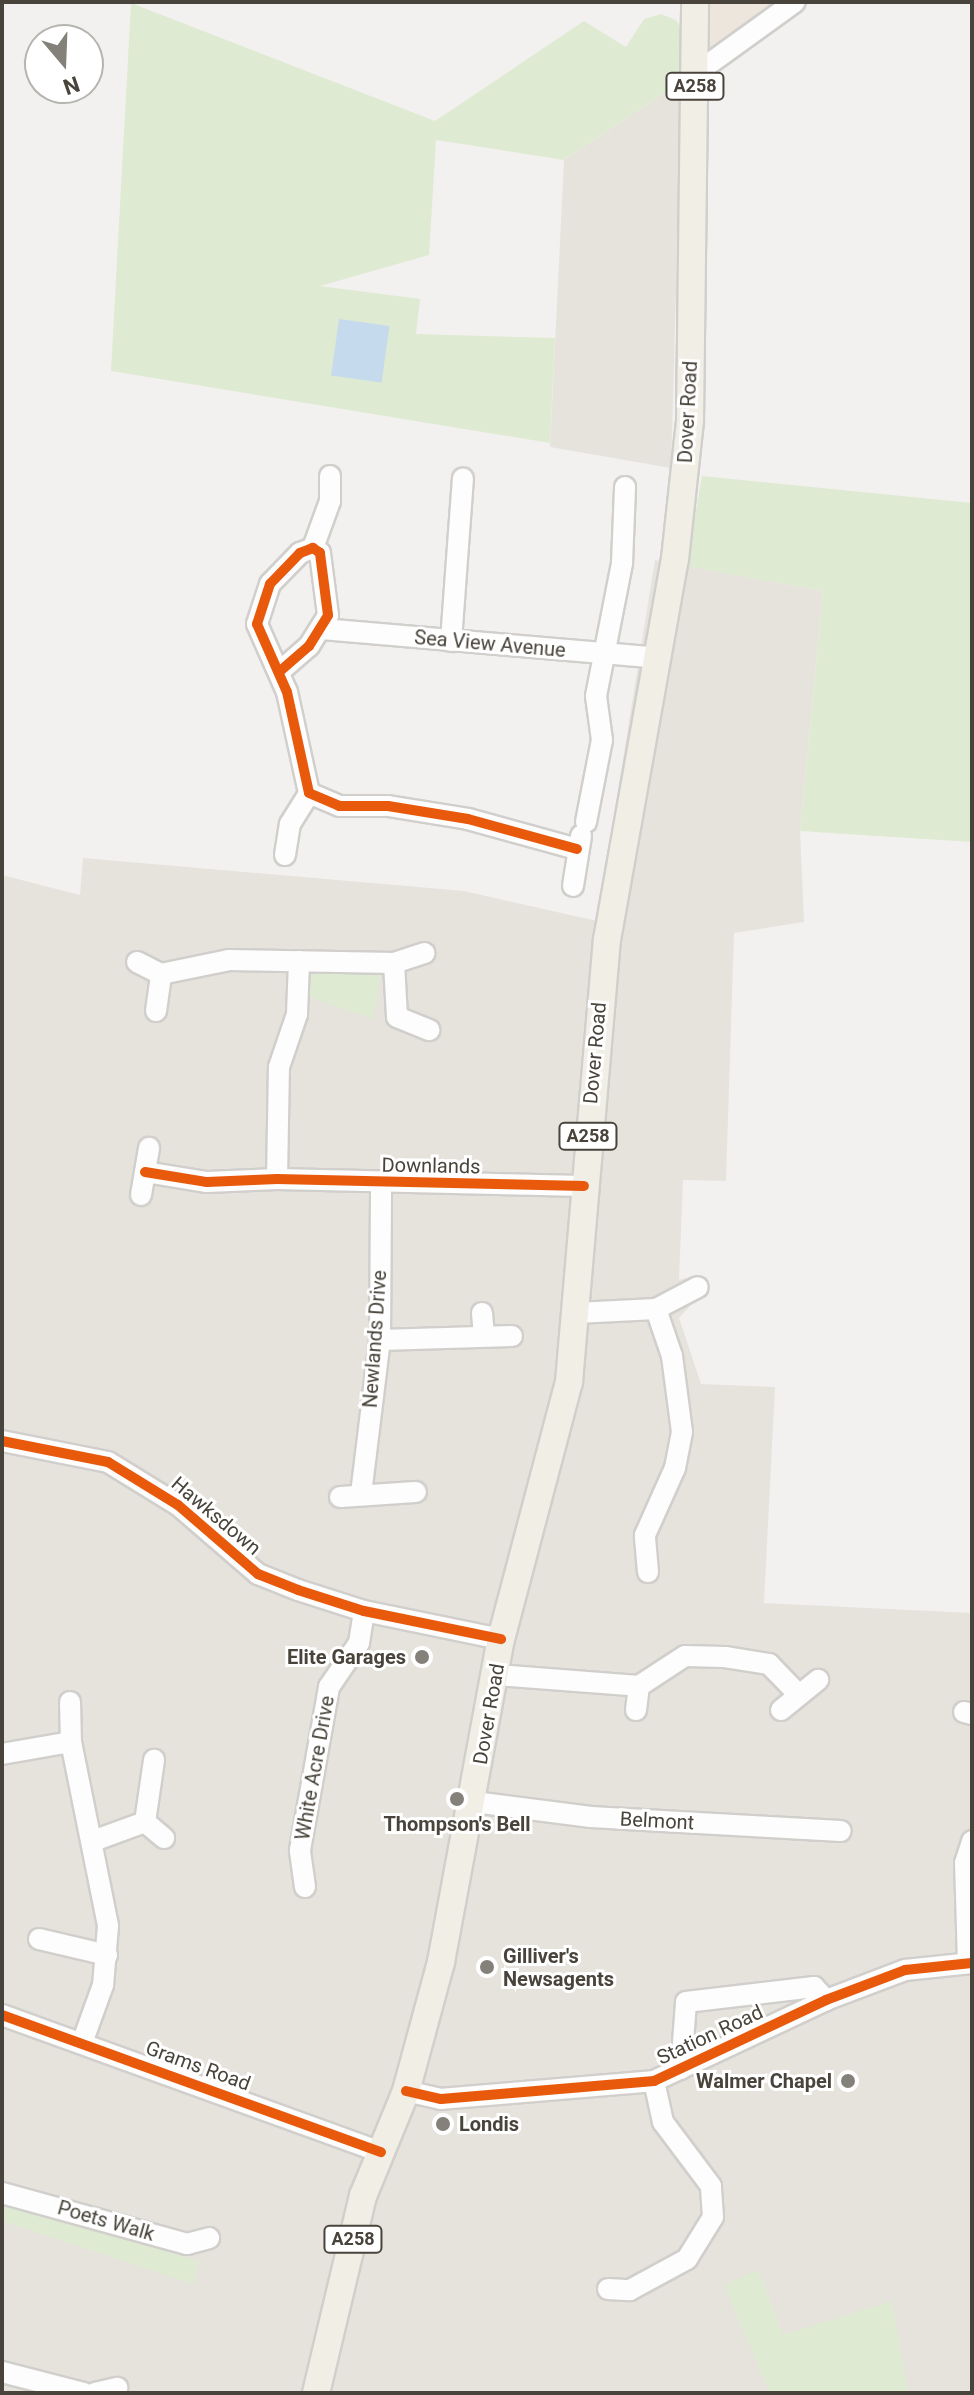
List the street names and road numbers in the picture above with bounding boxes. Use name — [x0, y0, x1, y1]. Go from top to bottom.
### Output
road number: A258 — [665, 72, 725, 100]
street label: Dover Road — [673, 360, 703, 464]
street label: Sea View Avenue — [413, 625, 567, 663]
street label: Dover Road — [579, 1001, 611, 1105]
road number: A258 — [558, 1122, 618, 1150]
street label: Downlands — [381, 1153, 481, 1179]
street label: Newlands Drive — [358, 1269, 392, 1409]
street label: Hawksdown — [166, 1472, 266, 1560]
street label: Dover Road — [468, 1662, 510, 1766]
street label: White Acre Drive — [290, 1694, 340, 1842]
street label: Belmont — [619, 1807, 695, 1835]
street label: Station Road — [653, 2000, 767, 2070]
street label: Grams Road — [142, 2036, 254, 2096]
street label: Poets Walk — [55, 2196, 157, 2246]
road number: A258 — [323, 2225, 383, 2253]

